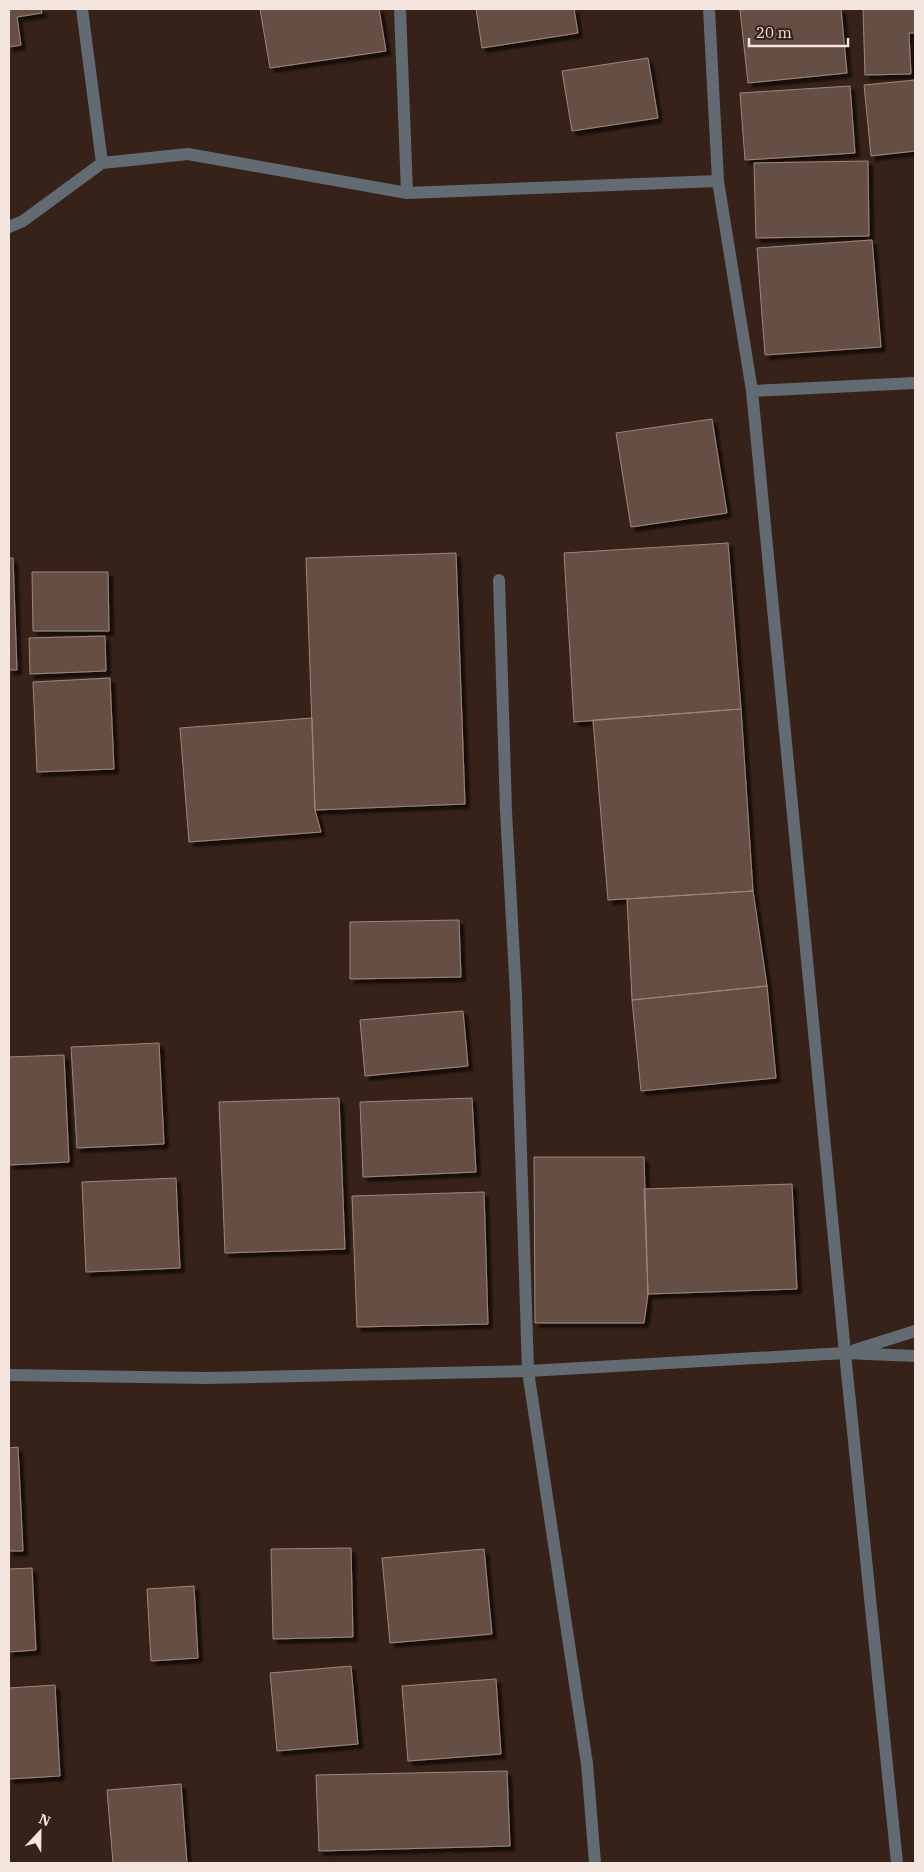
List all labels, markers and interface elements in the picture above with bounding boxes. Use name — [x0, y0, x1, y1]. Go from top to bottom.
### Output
scale bar — [749, 15, 848, 47]
text: 20 m — [756, 23, 792, 42]
north arrow — [15, 1807, 65, 1857]
text: N — [36, 1810, 53, 1830]

